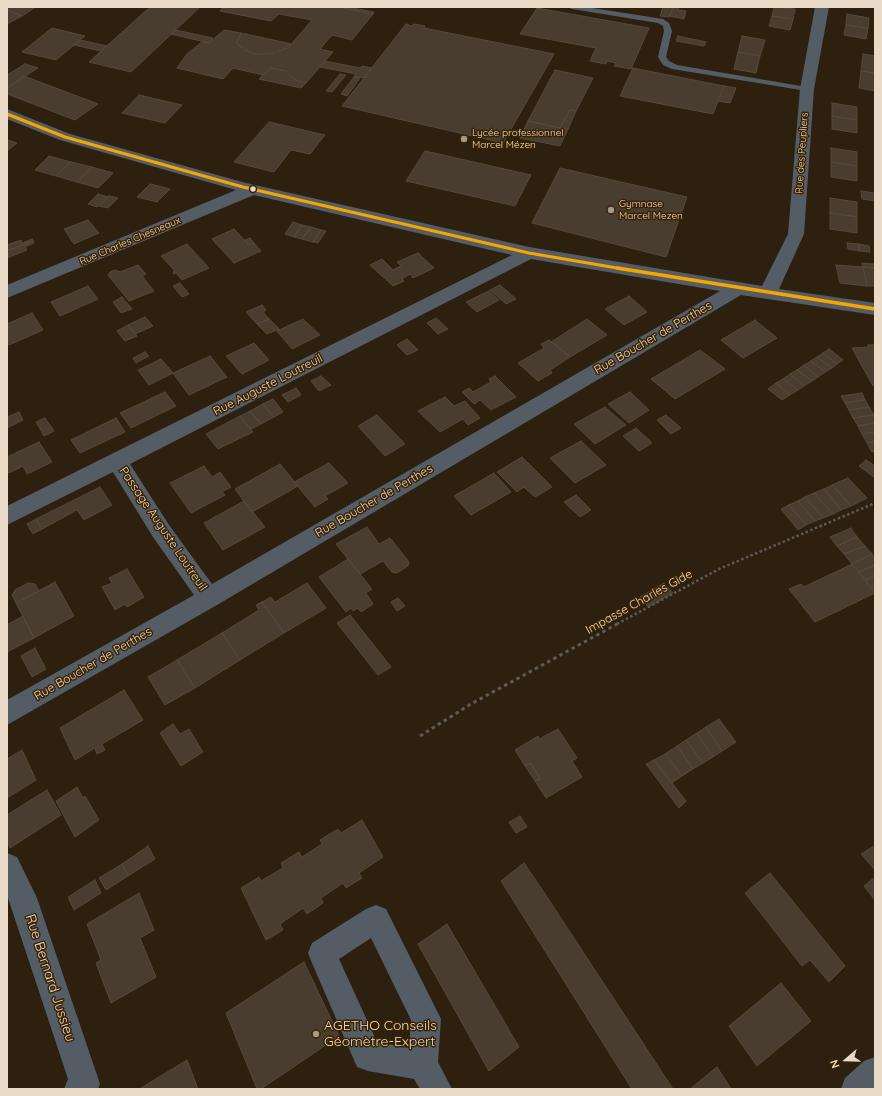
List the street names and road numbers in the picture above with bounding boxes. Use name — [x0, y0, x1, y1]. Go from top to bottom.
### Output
street label: Rue des Peupliers — [793, 112, 811, 194]
street label: Rue Charles Chesneaux — [78, 214, 182, 268]
street label: Rue Boucher de Perthes — [592, 298, 714, 378]
street label: Rue Auguste Loutreuil — [211, 351, 325, 419]
street label: Rue Boucher de Perthes — [313, 461, 435, 541]
street label: Passage Auguste Loutreuil — [116, 464, 210, 594]
street label: Impasse Charles Gide — [583, 567, 695, 637]
street label: Rue Boucher de Perthes — [32, 624, 154, 704]
street label: Rue Bernard Jussieu — [21, 912, 79, 1044]

